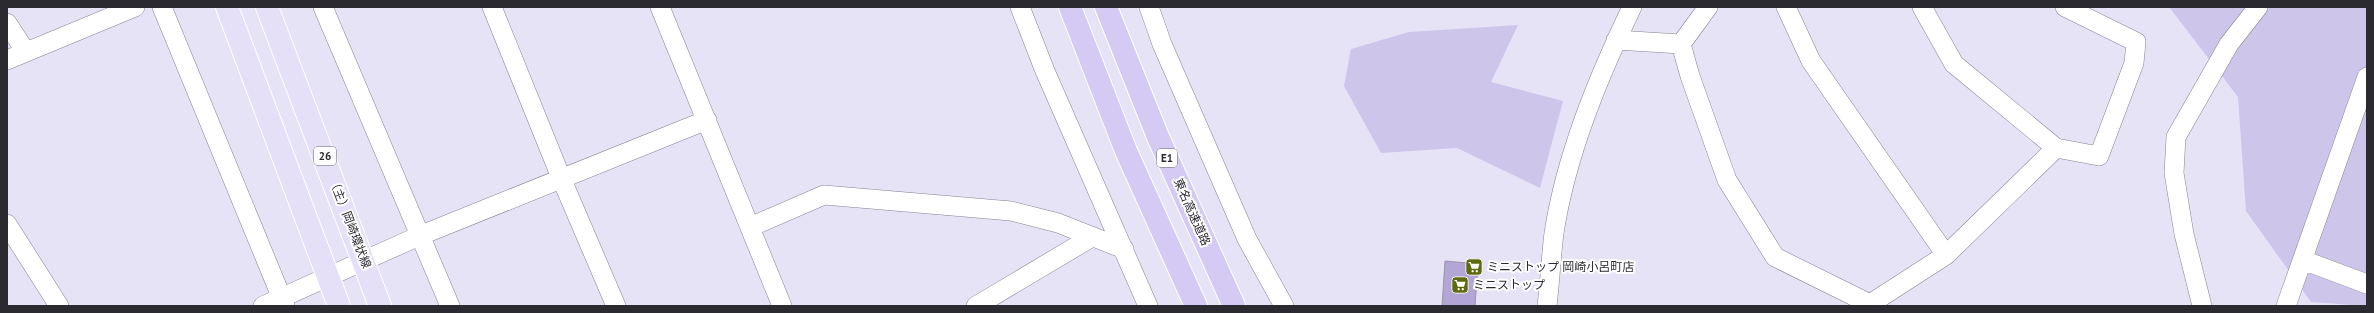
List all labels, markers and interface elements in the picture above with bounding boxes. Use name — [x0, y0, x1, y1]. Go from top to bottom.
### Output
road number: 26 — [314, 147, 336, 165]
road number: E1 — [1157, 149, 1177, 167]
street label: （主）岡崎環状線 — [326, 175, 375, 270]
street label: 東名高速道路 — [1171, 176, 1214, 248]
supermarket icon: ミニストップ 岡崎小呂町店 — [1464, 257, 1484, 277]
place label: ミニストップ 岡崎小呂町店 — [1487, 259, 1634, 274]
supermarket icon: ミニストップ — [1450, 275, 1470, 295]
place label: ミニストップ — [1473, 277, 1545, 292]

